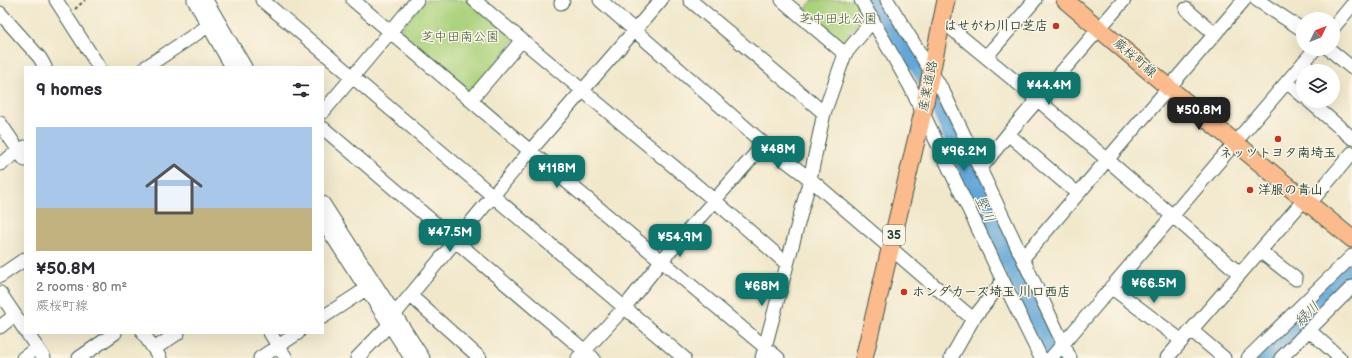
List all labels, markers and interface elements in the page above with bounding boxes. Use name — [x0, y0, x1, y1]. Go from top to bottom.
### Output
park label: 芝中田北公園 — [799, 11, 877, 27]
north arrow — [1296, 12, 1340, 56]
map controls — [1296, 12, 1340, 108]
place label: はせがわ川口芝店 — [944, 18, 1048, 34]
marker: はせがわ川口芝店 — [1051, 21, 1061, 31]
park label: 芝中田南公園 — [421, 29, 499, 45]
street label: 蕨桜町線 — [1110, 35, 1161, 82]
street label: 産業道路 — [915, 59, 941, 113]
button: layers — [1296, 64, 1340, 108]
pin: ¥44.4M — [1016, 72, 1082, 106]
text: ¥44.4M — [1026, 77, 1072, 93]
icon: filters — [290, 79, 312, 101]
text: 9 homes — [36, 80, 102, 100]
pin: ¥50.8M — [1166, 97, 1232, 131]
text: ¥50.8M — [1176, 102, 1222, 118]
marker: ネッツトヨタ南埼玉 — [1273, 134, 1283, 144]
pin: ¥48M — [754, 136, 802, 170]
pin: ¥96.2M — [931, 138, 997, 172]
text: ¥48M — [761, 141, 795, 157]
text: ¥96.2M — [941, 143, 987, 159]
place label: ネッツトヨタ南埼玉 — [1220, 145, 1336, 161]
icon: home — [138, 153, 210, 225]
pin: ¥118M — [529, 155, 585, 189]
text: ¥118M — [538, 160, 576, 176]
place label: 洋服の青山 — [1258, 182, 1323, 198]
marker: 洋服の青山 — [1245, 185, 1255, 195]
water label: 竪川 — [972, 193, 998, 225]
pin: ¥47.5M — [417, 219, 483, 253]
text: ¥47.5M — [428, 224, 472, 240]
pin: ¥54.9M — [647, 224, 713, 258]
road number: 35 — [883, 225, 905, 245]
text: ¥54.9M — [658, 229, 702, 245]
text: ¥50.8M — [36, 259, 95, 279]
pin: ¥66.5M — [1121, 270, 1187, 304]
pin: ¥68M — [738, 273, 786, 307]
text: ¥66.5M — [1131, 275, 1177, 291]
text: ¥68M — [745, 278, 779, 294]
text: 2 rooms · 80 m² — [36, 279, 127, 295]
place label: ホンダカーズ埼玉 川口西店 — [912, 284, 1070, 300]
marker: ホンダカーズ埼玉 川口西店 — [899, 287, 909, 297]
text: 蕨桜町線 — [36, 298, 88, 314]
water label: 緑川 — [1291, 298, 1323, 330]

